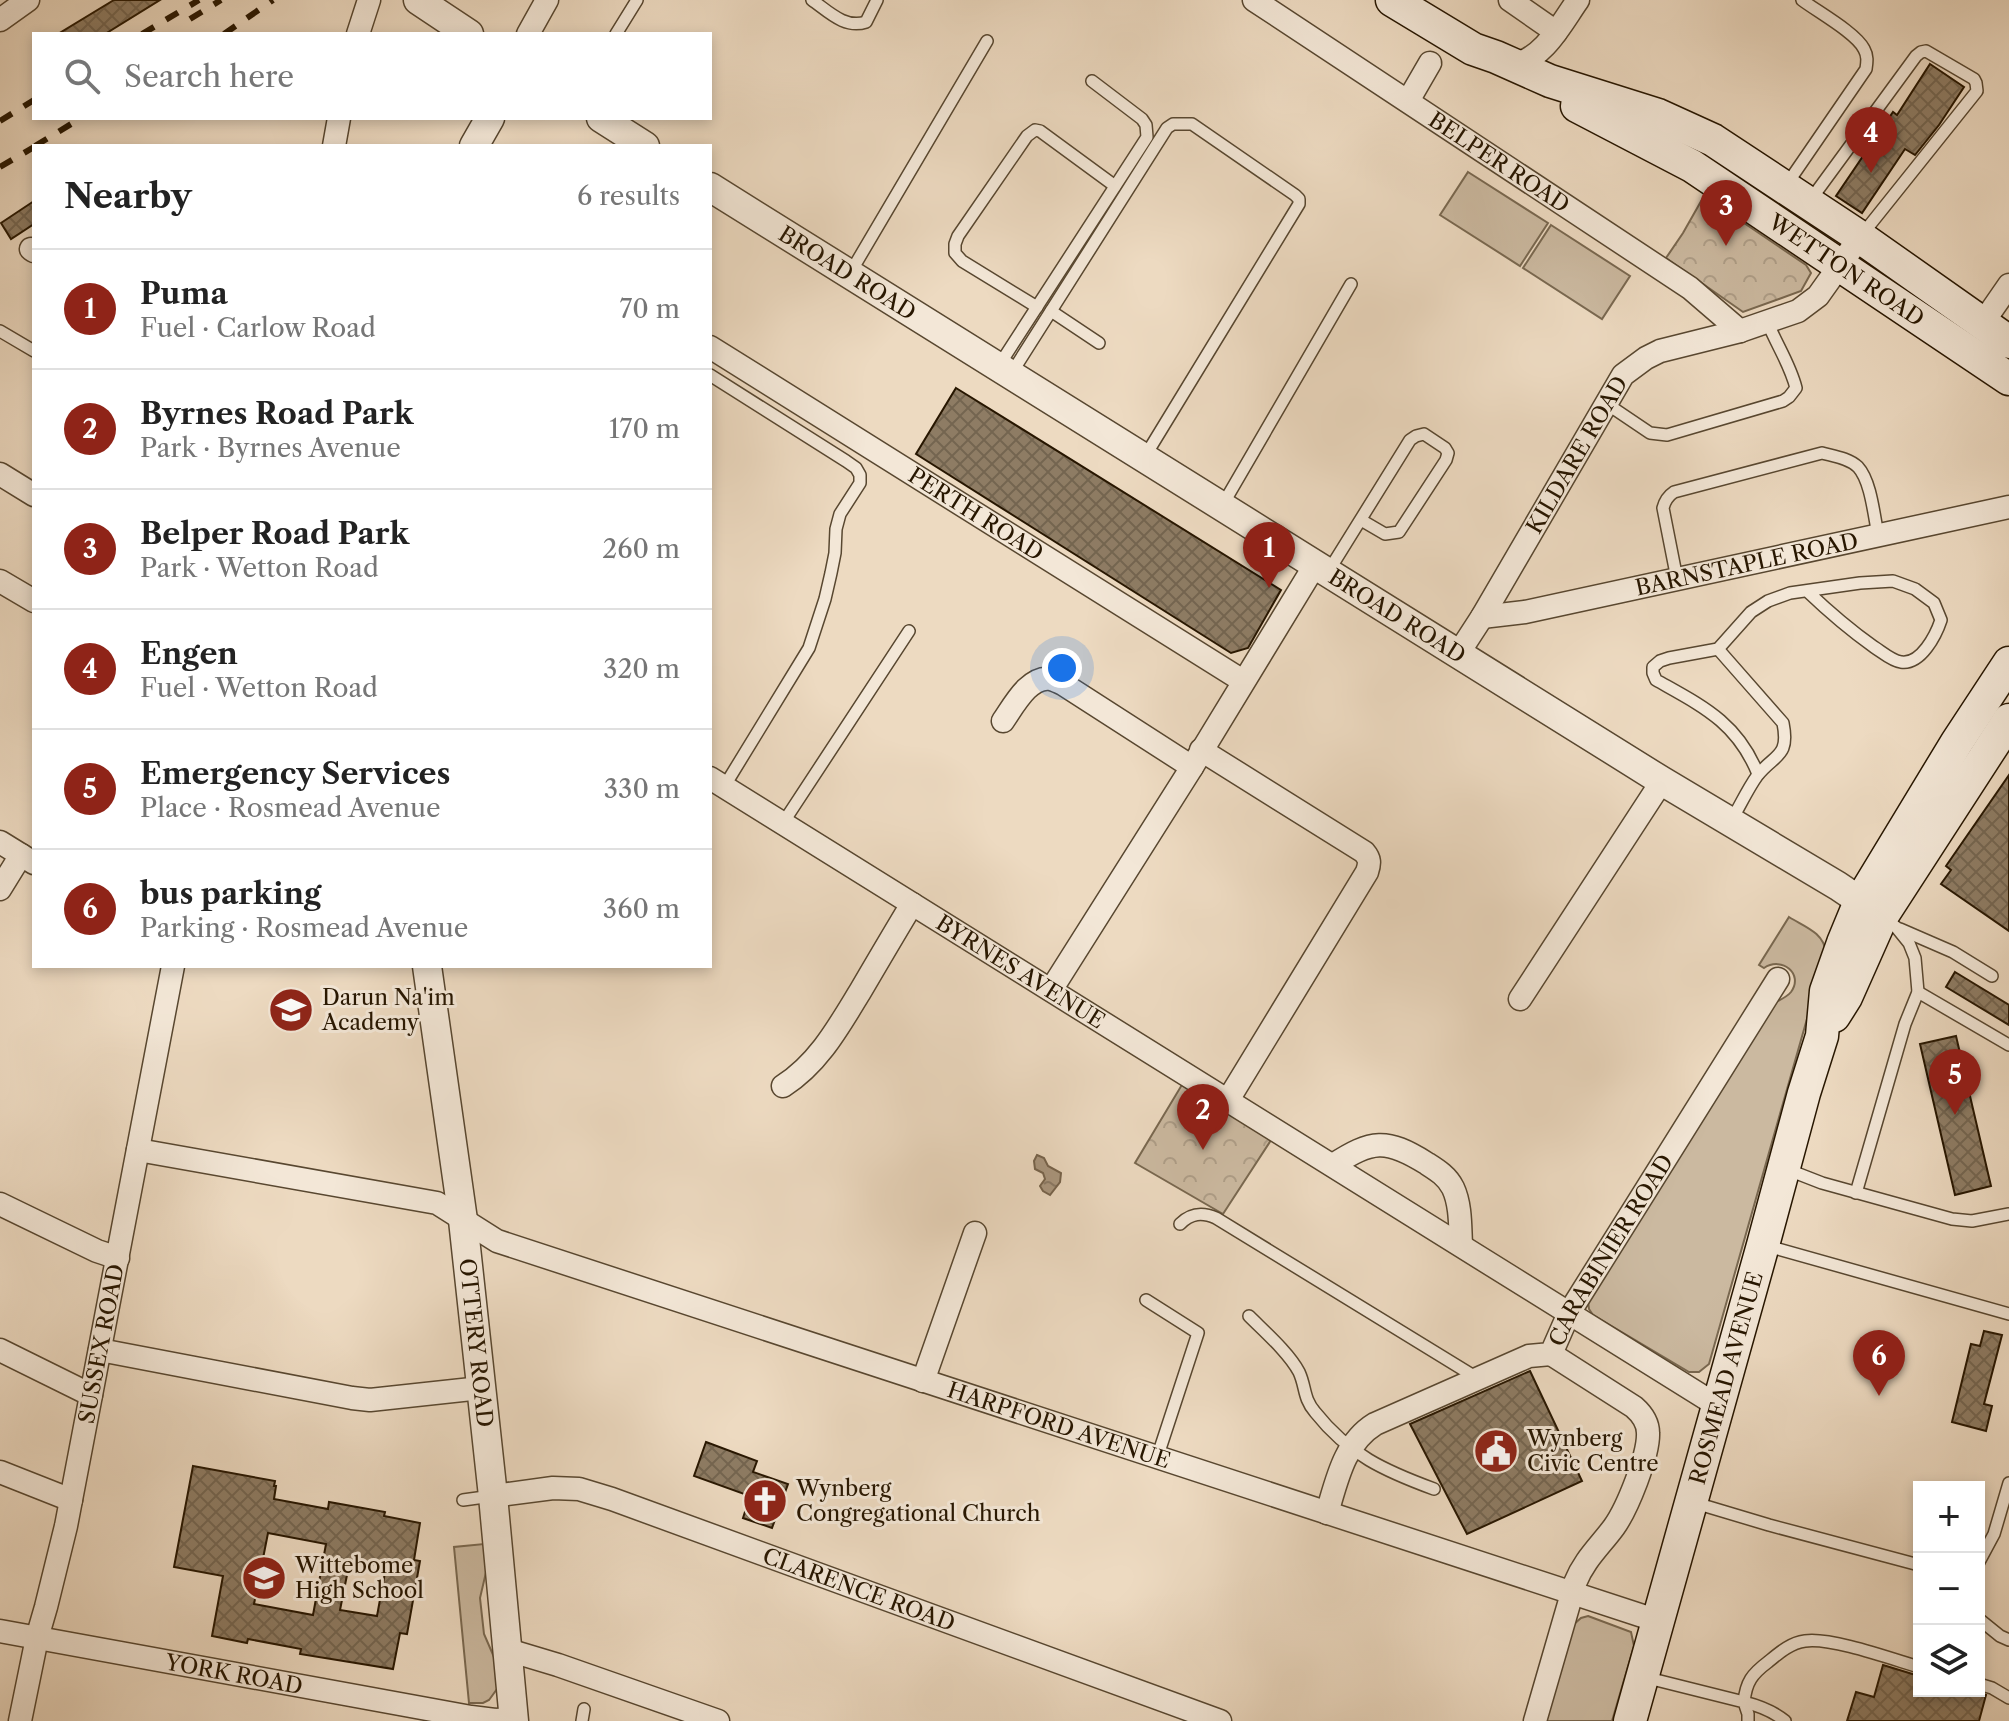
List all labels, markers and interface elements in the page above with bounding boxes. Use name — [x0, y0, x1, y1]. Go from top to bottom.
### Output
search box — [32, 32, 712, 120]
icon: search — [60, 54, 104, 98]
text: Search here — [124, 58, 294, 95]
street label: BELPER ROAD — [1424, 106, 1575, 218]
pin: 4 — [1845, 107, 1897, 173]
text: Nearby — [64, 175, 192, 217]
text: 6 results — [577, 180, 680, 212]
pin: 3 — [1700, 180, 1752, 246]
street label: WETTON ROAD — [1763, 207, 1930, 332]
street label: BROAD ROAD — [774, 220, 921, 326]
text: Puma — [140, 275, 228, 312]
text: 1 — [84, 293, 96, 325]
text: 70 m — [620, 293, 680, 325]
text: Fuel · Carlow Road — [140, 312, 376, 344]
street label: KILDARE ROAD — [1520, 371, 1633, 538]
text: Byrnes Road Park — [140, 395, 414, 432]
text: 2 — [82, 413, 98, 445]
text: 170 m — [609, 413, 680, 445]
text: Park · Byrnes Avenue — [140, 432, 401, 464]
street label: PERTH ROAD — [904, 461, 1049, 566]
text: Belper Road Park — [140, 515, 409, 552]
pin: 1 — [1243, 522, 1295, 588]
street label: BARNSTAPLE ROAD — [1633, 527, 1860, 601]
text: 3 — [83, 533, 97, 565]
text: 260 m — [602, 533, 680, 565]
text: Park · Wetton Road — [140, 552, 379, 584]
street label: BROAD ROAD — [1324, 563, 1471, 669]
text: Engen — [140, 635, 238, 672]
your location — [1042, 648, 1082, 688]
text: 4 — [82, 653, 98, 685]
text: 320 m — [603, 653, 680, 685]
text: Fuel · Wetton Road — [140, 672, 378, 704]
text: Emergency Services — [140, 755, 450, 792]
text: 5 — [83, 773, 97, 805]
text: 330 m — [604, 773, 680, 805]
text: Place · Rosmead Avenue — [140, 792, 441, 824]
text: bus parking — [140, 875, 321, 912]
text: 6 — [82, 893, 98, 925]
text: 360 m — [603, 893, 680, 925]
street label: BYRNES AVENUE — [931, 909, 1110, 1034]
text: Parking · Rosmead Avenue — [140, 912, 468, 944]
place label: Darun Na'im Academy — [321, 984, 455, 1036]
school or university icon: Darun Na'im Academy — [267, 986, 315, 1034]
pin: 5 — [1929, 1049, 1981, 1115]
pin: 2 — [1177, 1084, 1229, 1150]
street label: CARABINIER ROAD — [1543, 1149, 1679, 1350]
street label: OTTERY ROAD — [454, 1257, 499, 1429]
street label: SUSSEX ROAD — [72, 1262, 129, 1426]
street label: ROSMEAD AVENUE — [1683, 1269, 1768, 1488]
pin: 6 — [1853, 1330, 1905, 1396]
street label: HARPFORD AVENUE — [944, 1376, 1174, 1474]
place label: Wynberg Civic Centre — [1526, 1425, 1659, 1477]
public building icon: Wynberg Civic Centre — [1472, 1427, 1520, 1475]
place label: Wynberg Congregational Church — [795, 1475, 1041, 1527]
church icon: Wynberg Congregational Church — [741, 1477, 789, 1525]
map controls — [1913, 1481, 1985, 1697]
button: + — [1913, 1481, 1985, 1553]
street label: CLARENCE ROAD — [759, 1542, 959, 1637]
place label: Wittebome High School — [294, 1552, 424, 1604]
button: − — [1913, 1553, 1985, 1625]
school or university icon: Wittebome High School — [240, 1554, 288, 1602]
button: layers — [1913, 1625, 1985, 1697]
street label: YORK ROAD — [162, 1648, 305, 1700]

